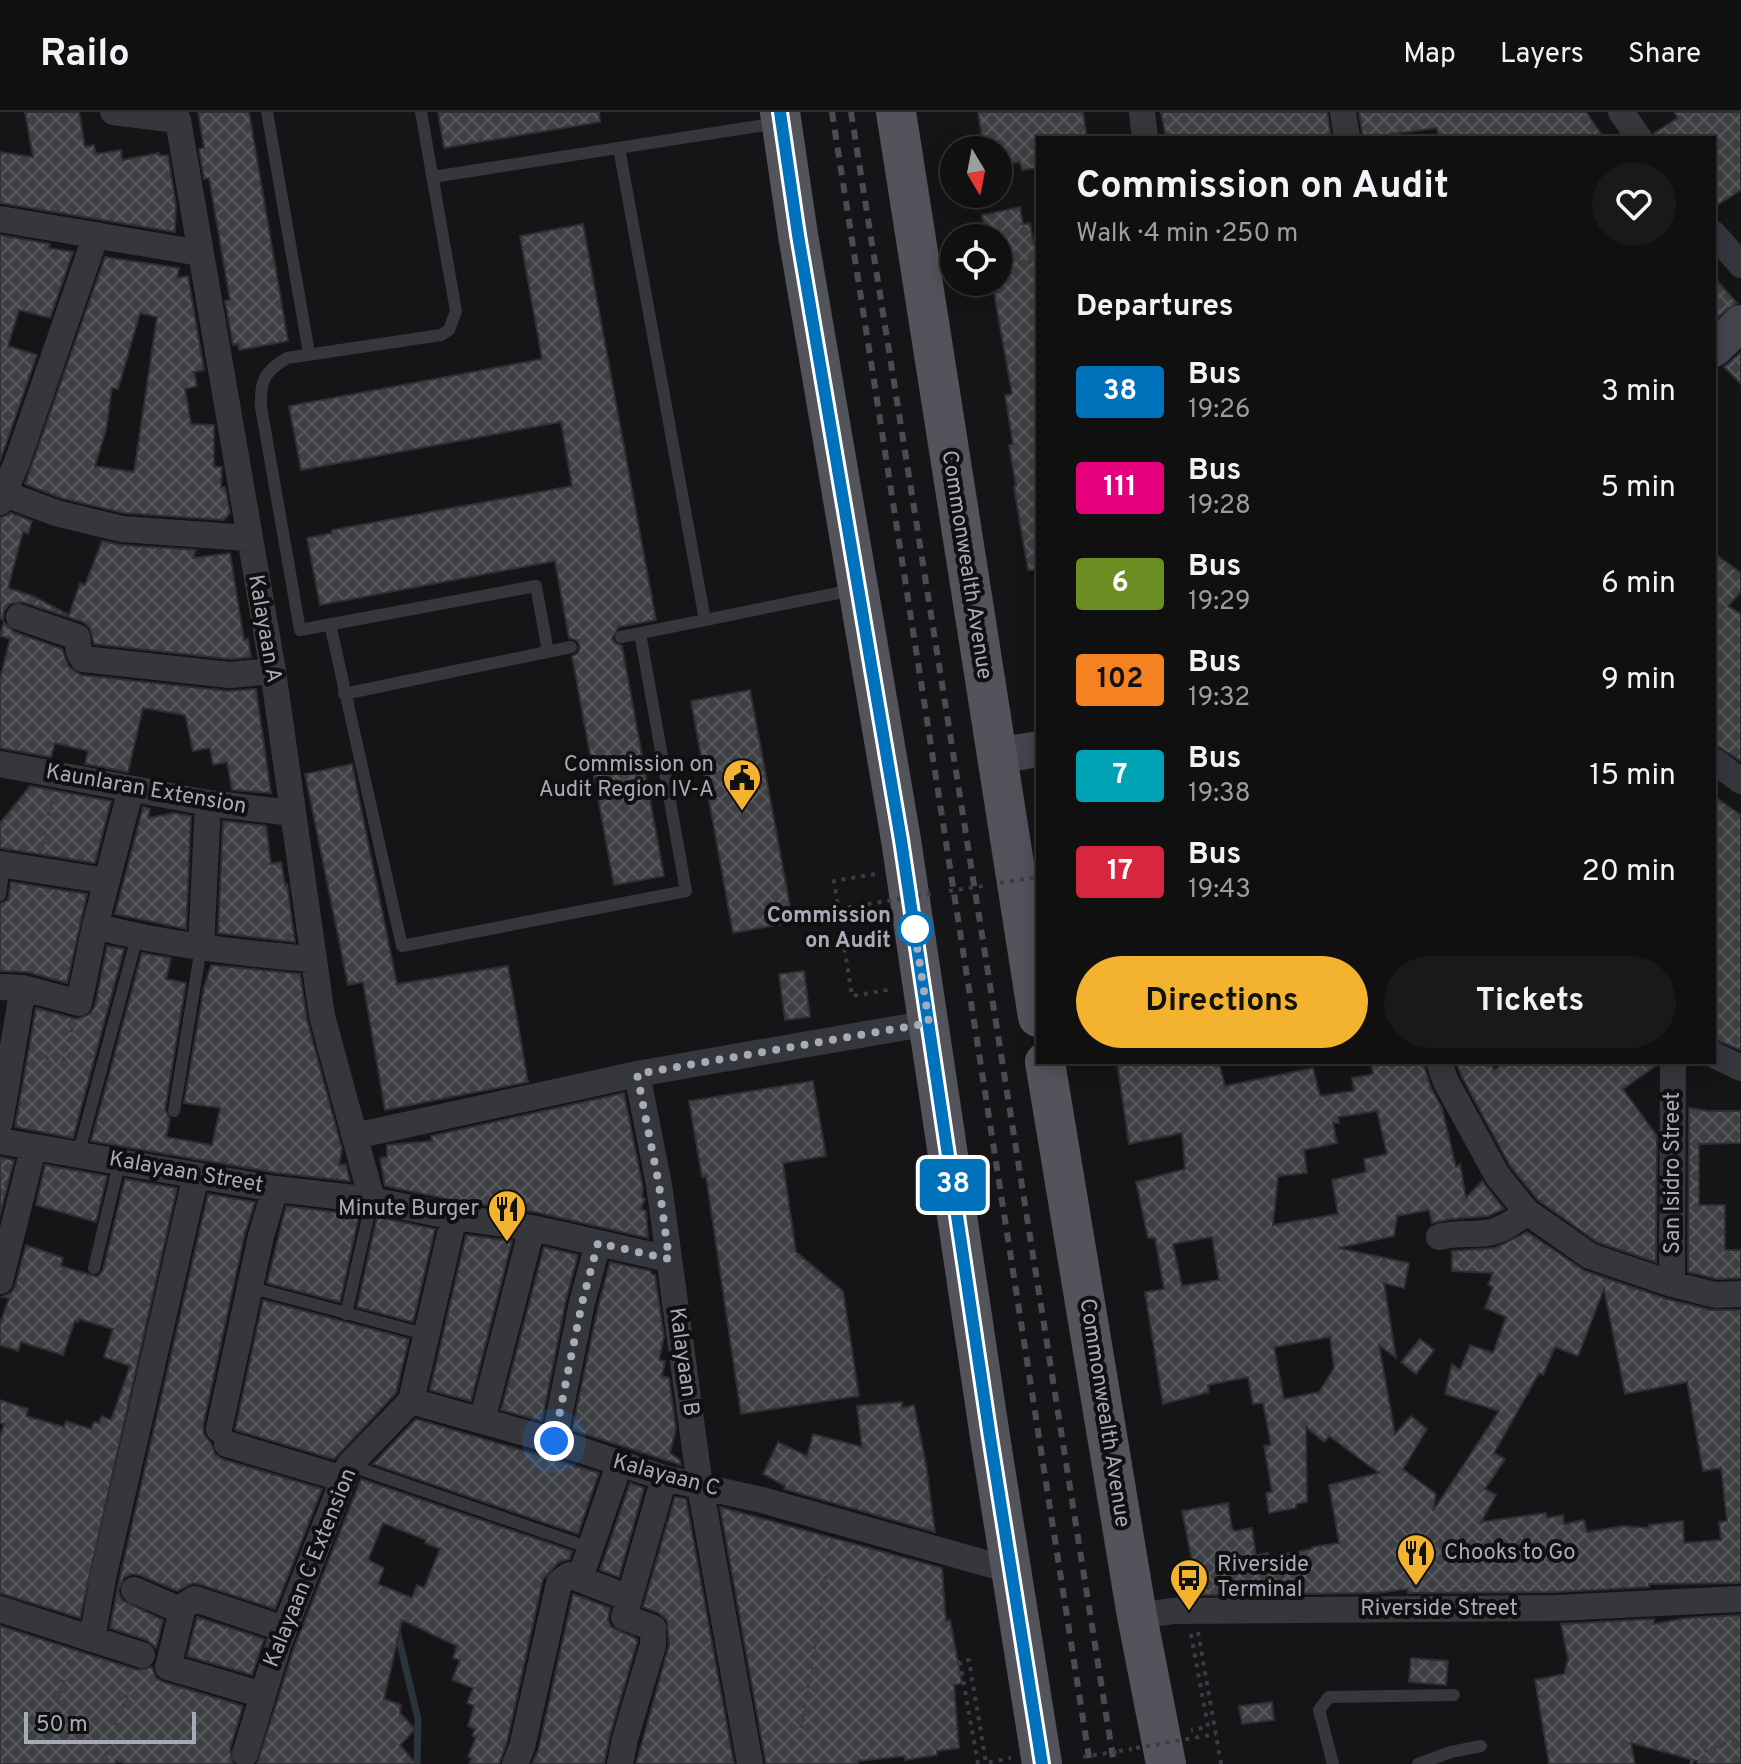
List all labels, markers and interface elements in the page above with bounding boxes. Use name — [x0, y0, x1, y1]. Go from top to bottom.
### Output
text: Railo — [40, 31, 130, 80]
text: Map — [1403, 37, 1456, 73]
text: Layers — [1500, 37, 1584, 73]
text: Share — [1628, 37, 1701, 73]
north arrow — [940, 136, 1012, 208]
map controls — [940, 136, 1012, 296]
button: heart — [1592, 162, 1676, 246]
text: Commission on Audit — [1076, 163, 1449, 212]
text: Walk · 4 min · 250 m — [1076, 218, 1298, 251]
button: locate — [940, 224, 1012, 296]
text: Departures — [1076, 289, 1234, 326]
text: Bus — [1188, 357, 1241, 394]
text: 38 — [1103, 374, 1137, 410]
text: 3 min — [1601, 374, 1676, 411]
text: 19:26 — [1188, 394, 1251, 427]
street label: Commonwealth Avenue — [935, 449, 997, 681]
text: Bus — [1188, 453, 1241, 490]
text: 111 — [1103, 470, 1137, 506]
text: 5 min — [1600, 470, 1676, 507]
text: 19:28 — [1188, 490, 1251, 523]
text: Bus — [1188, 549, 1241, 586]
text: 6 — [1111, 566, 1129, 602]
text: 6 min — [1601, 566, 1676, 603]
street label: Kalayaan A — [241, 573, 287, 685]
text: 19:29 — [1188, 586, 1251, 619]
text: Bus — [1188, 645, 1241, 682]
text: 102 — [1097, 662, 1143, 698]
text: 9 min — [1601, 662, 1676, 699]
text: 19:32 — [1188, 682, 1250, 715]
text: Bus — [1188, 741, 1241, 778]
place label: Commission on Audit Region IV-A — [539, 752, 714, 804]
public building icon: Commission on Audit Region IV-A — [721, 757, 763, 812]
text: 7 — [1112, 758, 1128, 794]
text: 15 min — [1589, 758, 1676, 795]
street label: Kaunlaran Extension — [44, 759, 248, 821]
text: 19:38 — [1188, 778, 1251, 811]
text: Bus — [1188, 837, 1241, 874]
text: 17 — [1107, 854, 1133, 890]
text: 20 min — [1581, 854, 1676, 891]
text: 19:43 — [1188, 874, 1251, 907]
place label: Commission on Audit — [767, 903, 891, 955]
marker: Commission on Audit — [898, 912, 932, 946]
button: Directions — [1076, 956, 1368, 1048]
button: Tickets — [1384, 956, 1676, 1048]
street label: San Isidro Street — [1660, 1092, 1687, 1254]
street label: Kalayaan Street — [107, 1146, 265, 1200]
line badge: 38 — [917, 1159, 989, 1211]
text: 38 — [936, 1167, 970, 1203]
restaurant icon: Minute Burger — [486, 1188, 528, 1243]
place label: Minute Burger — [338, 1196, 479, 1223]
street label: Commonwealth Avenue — [1073, 1297, 1135, 1529]
street label: Kalayaan B — [662, 1306, 704, 1418]
your location — [534, 1421, 574, 1461]
street label: Kalayaan C — [610, 1449, 722, 1503]
street label: Kalayaan C Extension — [259, 1465, 363, 1671]
restaurant icon: Chooks to Go — [1395, 1532, 1437, 1587]
place label: Chooks to Go — [1444, 1540, 1576, 1567]
place label: Riverside Terminal — [1217, 1552, 1309, 1604]
bus stop icon: Riverside Terminal — [1168, 1557, 1210, 1612]
street label: Riverside Street — [1360, 1596, 1518, 1623]
scale bar — [24, 1708, 196, 1744]
text: 50 m — [36, 1712, 88, 1739]

